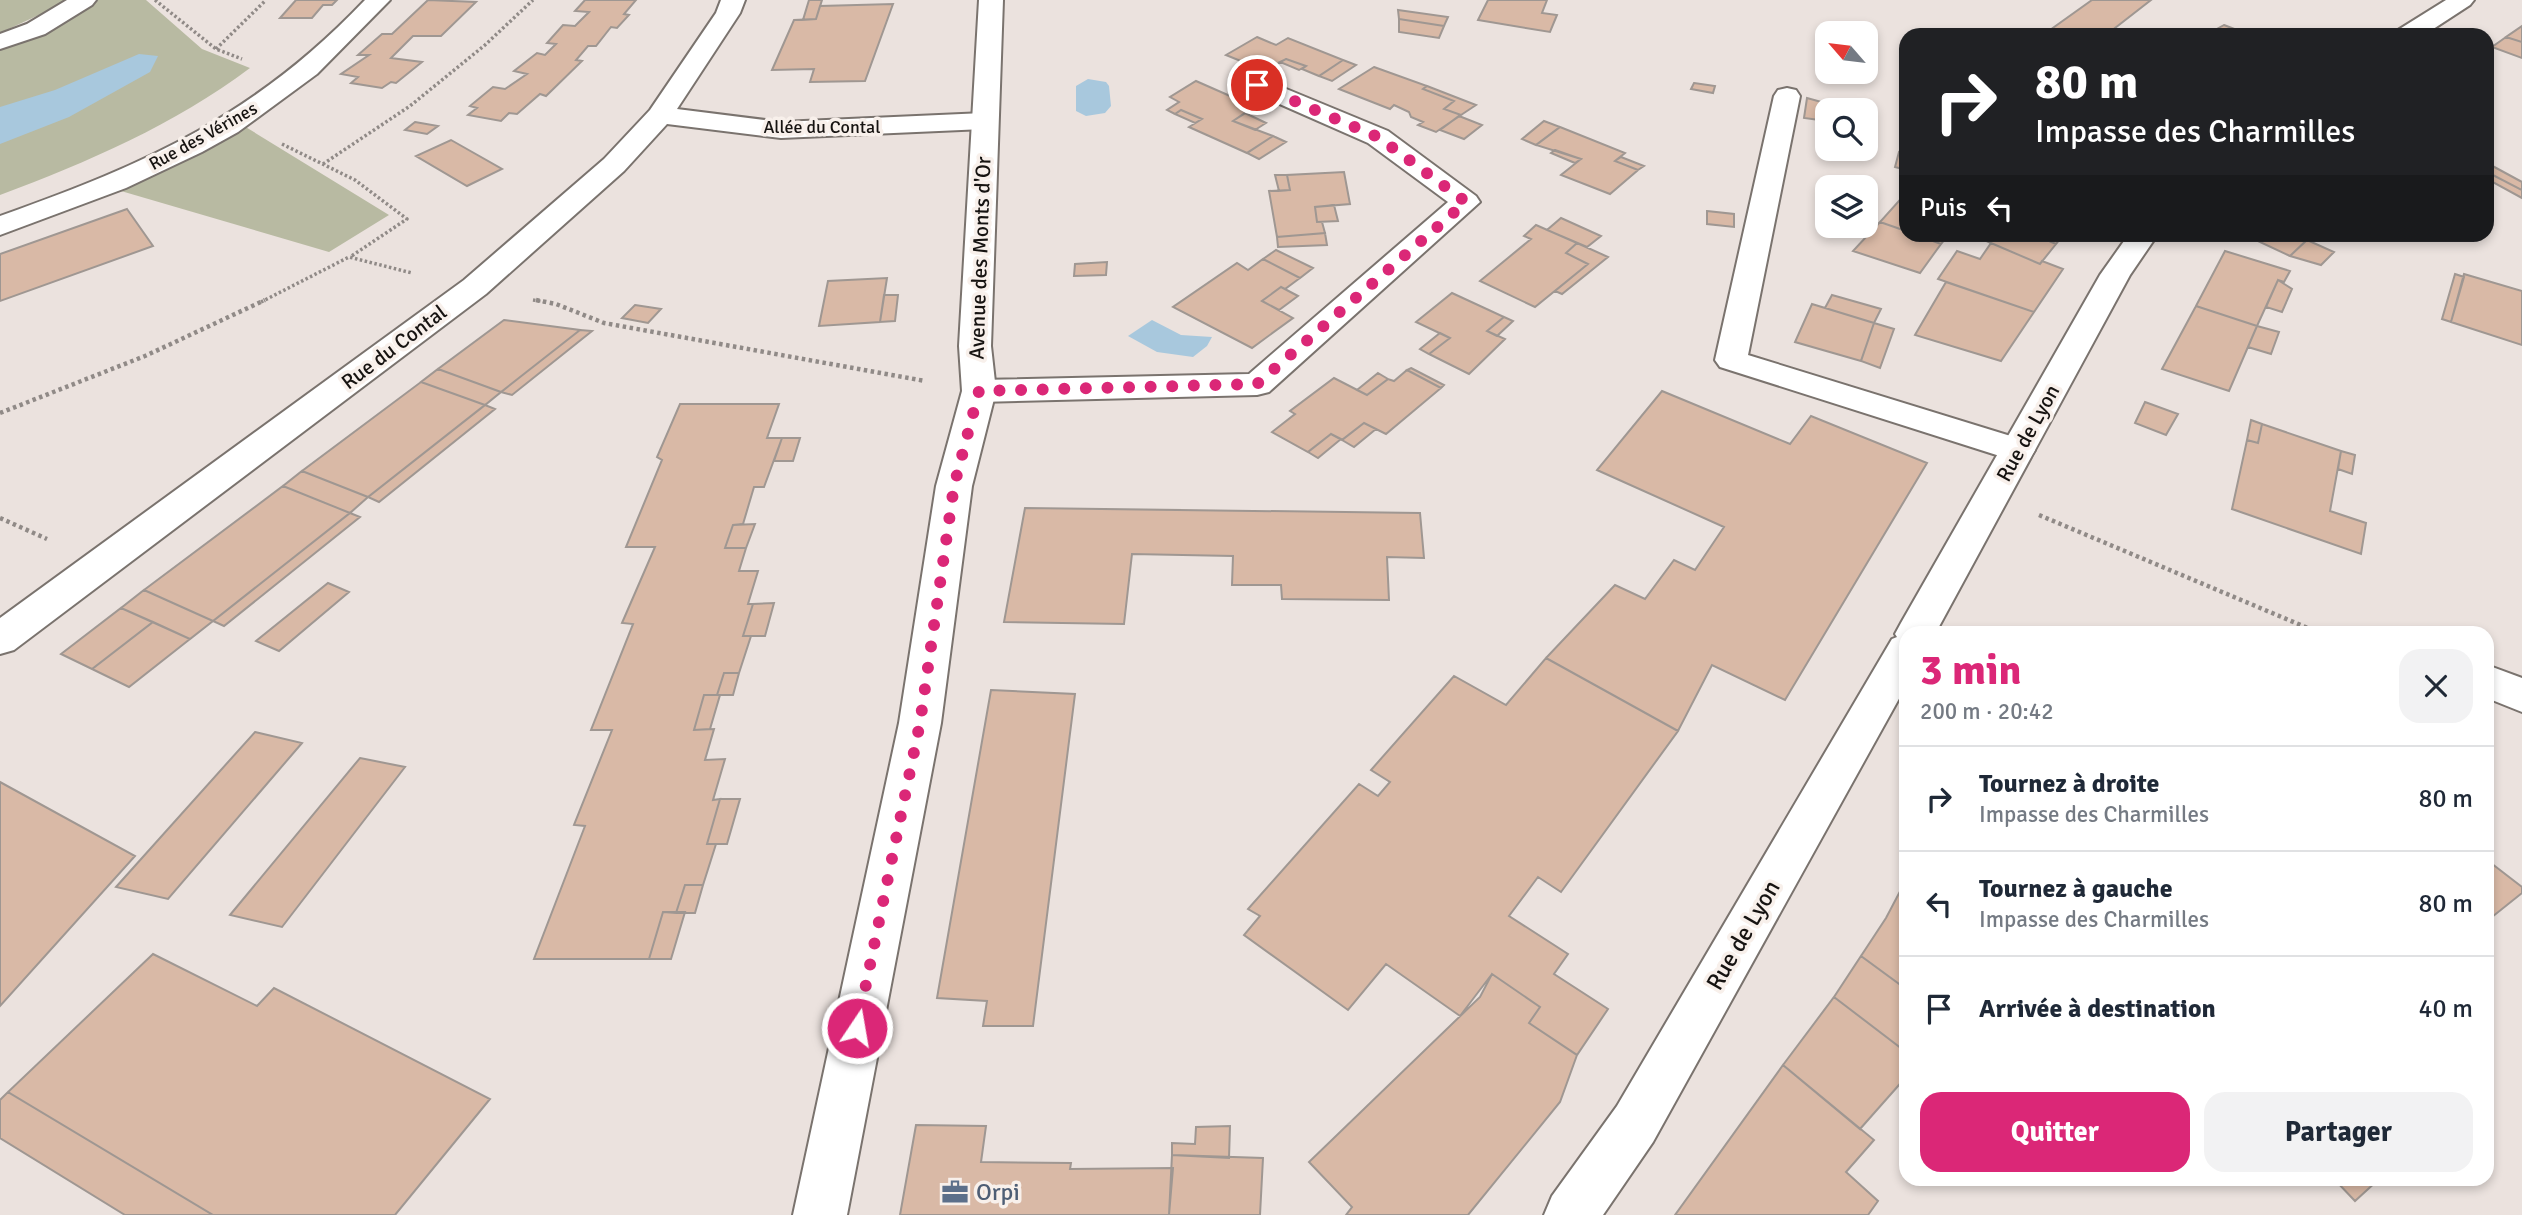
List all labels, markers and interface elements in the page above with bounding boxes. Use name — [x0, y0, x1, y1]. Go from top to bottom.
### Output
north arrow — [1815, 21, 1878, 84]
map controls — [1815, 21, 1878, 238]
text: 80 m — [2035, 52, 2138, 112]
pin — [1227, 55, 1287, 115]
icon: right — [1920, 56, 2011, 147]
icon: arrive — [1238, 66, 1276, 104]
street label: Rue des Vérines — [145, 97, 261, 175]
button: search — [1815, 98, 1878, 161]
text: Impasse des Charmilles — [2035, 112, 2355, 151]
street label: Allée du Contal — [764, 116, 880, 138]
street label: Avenue des Monts d'Or — [963, 156, 997, 360]
button: layers — [1815, 175, 1878, 238]
icon: left — [1981, 189, 2019, 227]
text: Puis — [1920, 192, 1967, 224]
street label: Rue du Contal — [336, 299, 452, 395]
street label: Rue de Lyon — [1991, 380, 2065, 486]
text: 3 min — [1920, 645, 2021, 696]
button: close — [2399, 649, 2473, 723]
text: 200 m · 20:42 — [1920, 697, 2054, 726]
text: Tournez à droite — [1979, 768, 2159, 800]
icon: right — [1920, 780, 1958, 818]
text: 80 m — [2418, 783, 2473, 815]
text: Impasse des Charmilles — [1979, 800, 2209, 829]
text: Tournez à gauche — [1979, 873, 2173, 905]
street label: Rue de Lyon — [1699, 875, 1787, 995]
icon: left — [1920, 885, 1958, 923]
text: 80 m — [2418, 888, 2473, 920]
text: Impasse des Charmilles — [1979, 905, 2209, 934]
icon: arrive — [1920, 990, 1958, 1028]
position arrow — [820, 991, 894, 1065]
text: Arrivée à destination — [1979, 993, 2216, 1025]
text: 40 m — [2418, 993, 2473, 1025]
button: Quitter — [1920, 1092, 2190, 1172]
button: Partager — [2204, 1092, 2473, 1172]
office icon: Orpi — [940, 1177, 970, 1207]
place label: Orpi — [976, 1177, 1020, 1207]

